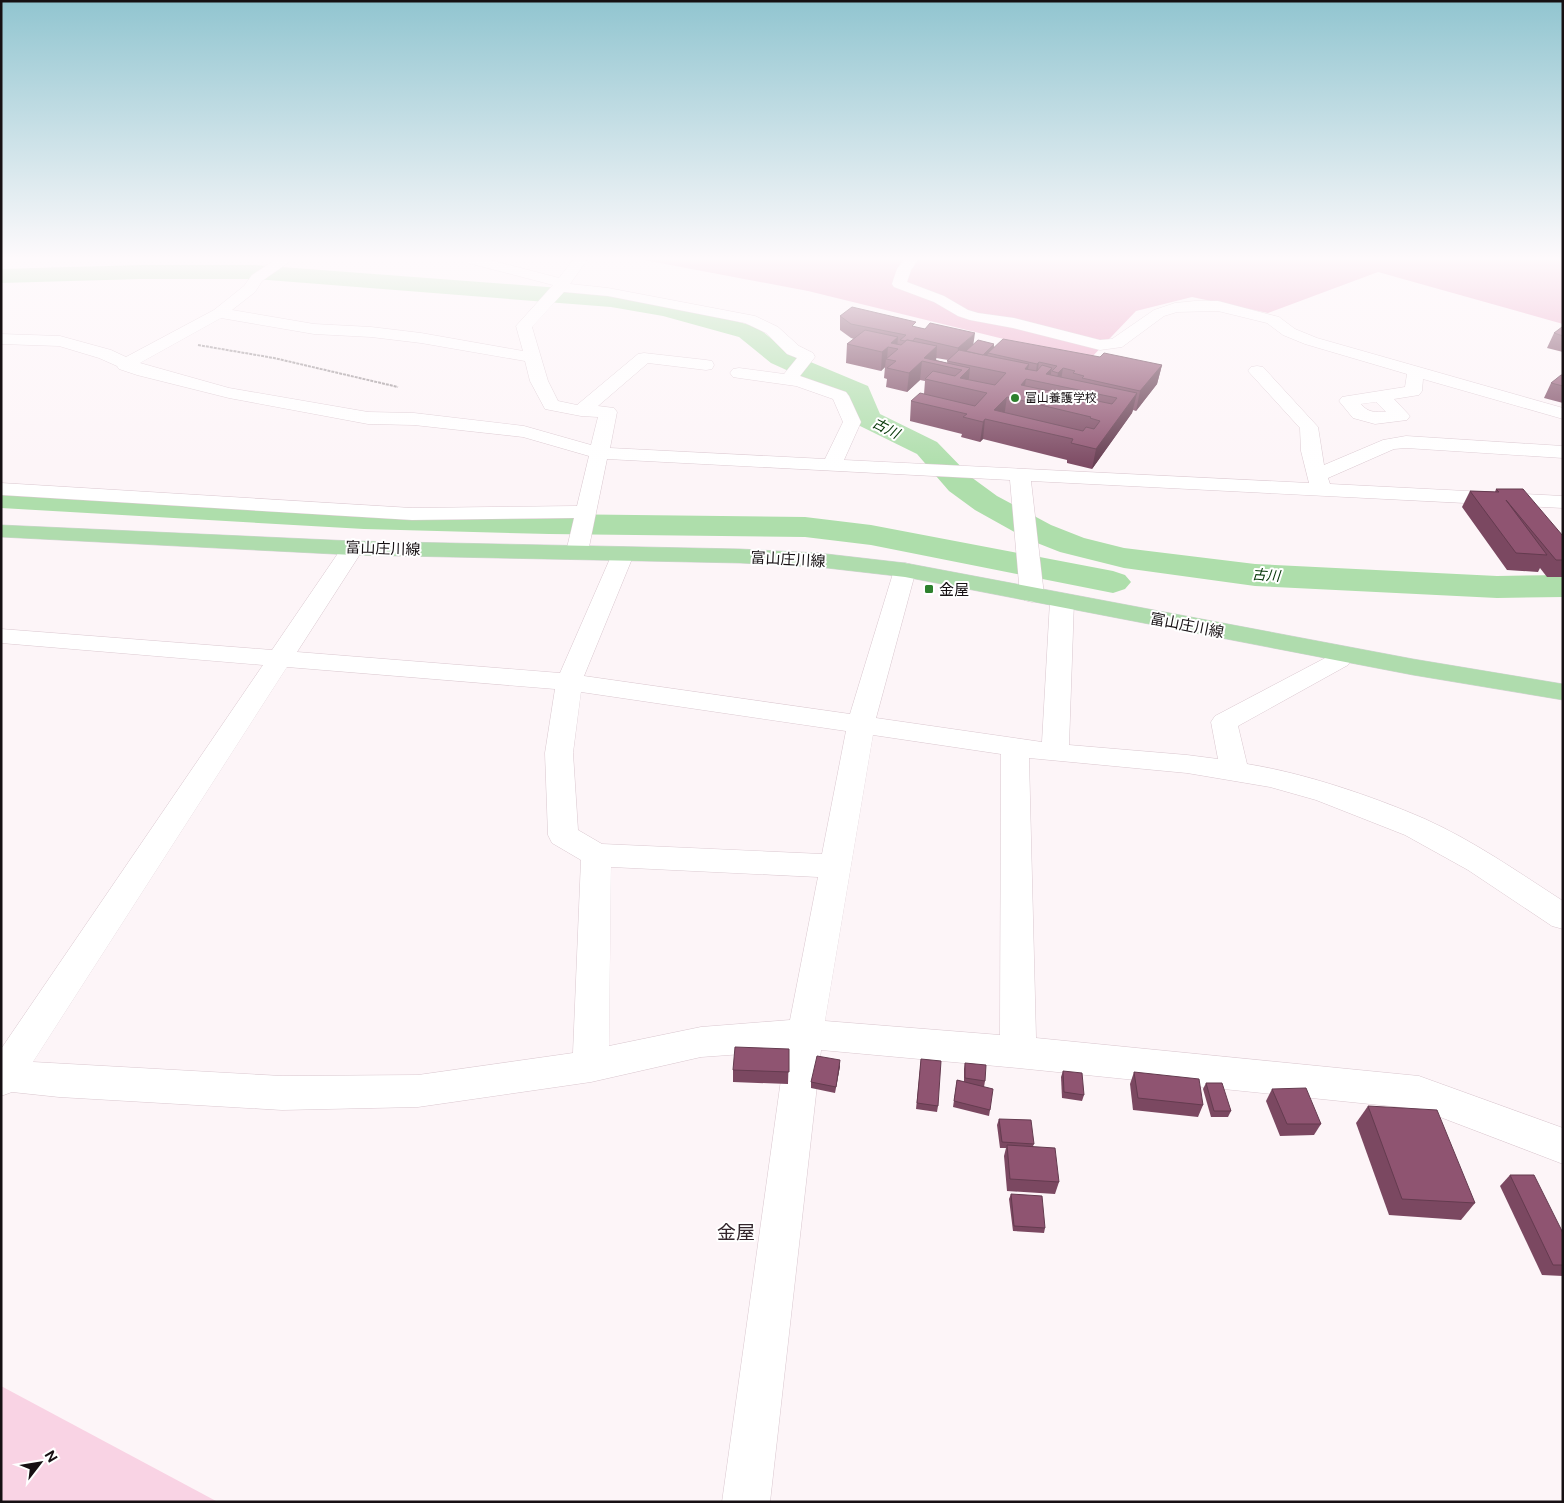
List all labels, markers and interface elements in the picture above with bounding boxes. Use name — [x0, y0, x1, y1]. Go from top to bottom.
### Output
place label: 富山養護学校 — [1025, 391, 1097, 405]
marker: 富山養護学校 — [1009, 392, 1021, 404]
water label: 古川 — [870, 415, 904, 442]
street label: 富山庄川線 — [345, 538, 421, 558]
street label: 富山庄川線 — [750, 549, 826, 569]
water label: 古川 — [1251, 566, 1283, 584]
place label: 金屋 — [939, 581, 969, 598]
marker: 金屋 — [923, 583, 935, 595]
street label: 富山庄川線 — [1149, 609, 1225, 641]
district label: 金屋 — [717, 1221, 755, 1243]
north arrow — [15, 1438, 65, 1488]
text: N — [41, 1447, 61, 1465]

